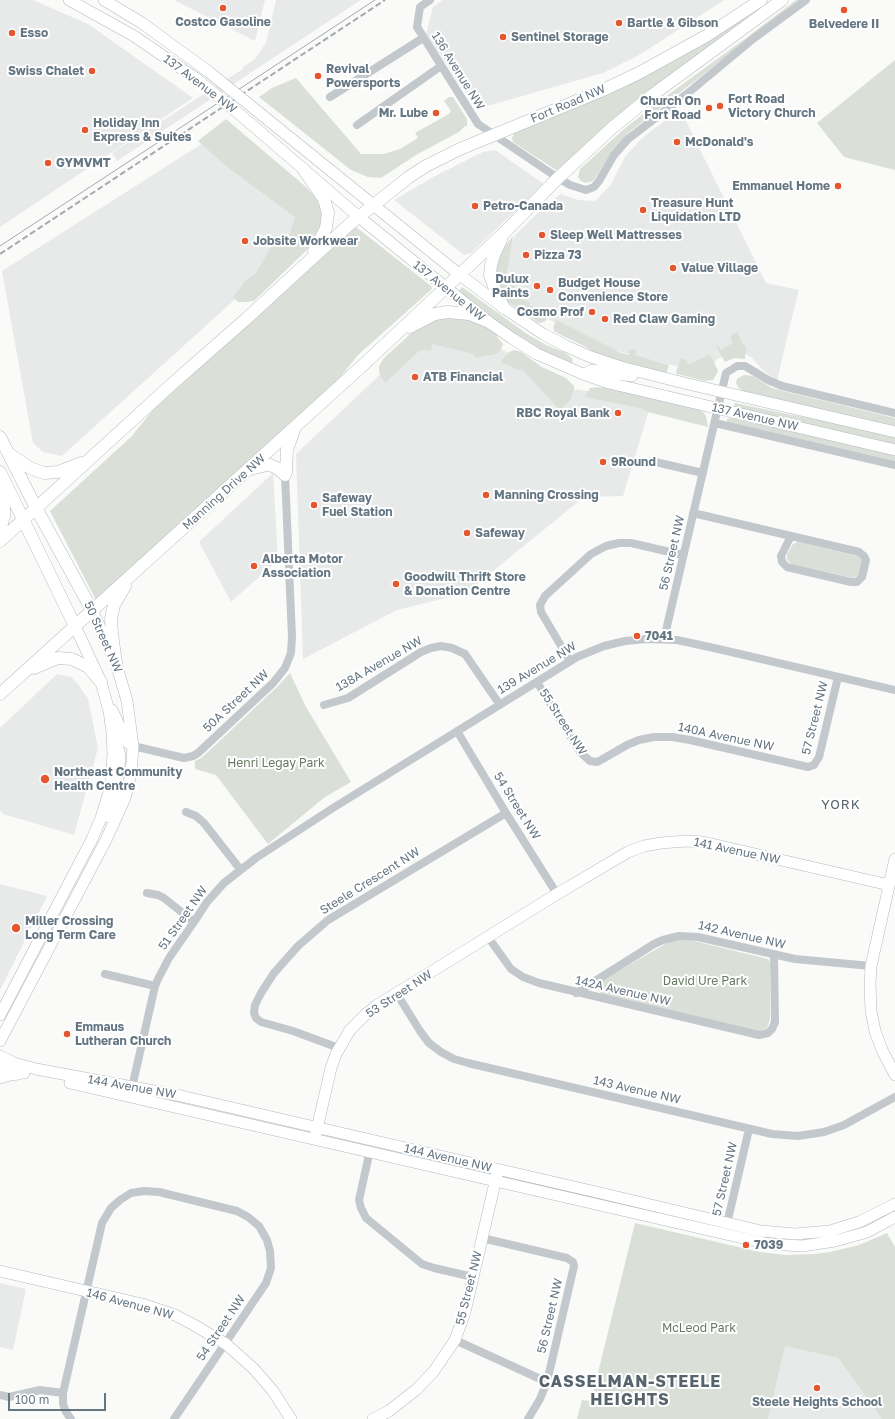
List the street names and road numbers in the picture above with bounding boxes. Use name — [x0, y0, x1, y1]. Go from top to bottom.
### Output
street label: 136 Avenue NW — [428, 29, 488, 113]
street label: 137 Avenue NW — [160, 52, 240, 116]
street label: Fort Road NW — [528, 82, 608, 126]
street label: 137 Avenue NW — [410, 258, 488, 324]
street label: 137 Avenue NW — [710, 400, 800, 434]
street label: Manning Drive NW — [180, 451, 268, 533]
street label: 56 Street NW — [656, 514, 688, 592]
street label: 50 Street NW — [81, 599, 125, 675]
street label: 138A Avenue NW — [333, 633, 425, 695]
street label: 139 Avenue NW — [495, 639, 579, 697]
street label: 50A Street NW — [200, 667, 272, 735]
street label: 57 Street NW — [799, 680, 831, 756]
street label: 55 Street NW — [536, 686, 590, 758]
street label: 140A Avenue NW — [677, 720, 775, 754]
street label: 54 Street NW — [491, 770, 543, 842]
street label: 141 Avenue NW — [692, 835, 782, 867]
street label: Steele Crescent NW — [317, 844, 423, 918]
street label: 51 Street NW — [156, 883, 210, 953]
street label: 142 Avenue NW — [697, 918, 787, 952]
street label: 53 Street NW — [363, 967, 435, 1021]
street label: 142A Avenue NW — [574, 973, 672, 1009]
street label: 144 Avenue NW — [87, 1072, 177, 1102]
street label: 143 Avenue NW — [592, 1073, 682, 1107]
street label: 144 Avenue NW — [403, 1141, 493, 1175]
street label: 57 Street NW — [709, 1141, 741, 1217]
street label: 55 Street NW — [453, 1249, 485, 1327]
street label: 56 Street NW — [534, 1277, 566, 1355]
street label: 146 Avenue NW — [85, 1285, 175, 1323]
street label: 54 Street NW — [194, 1292, 248, 1364]

